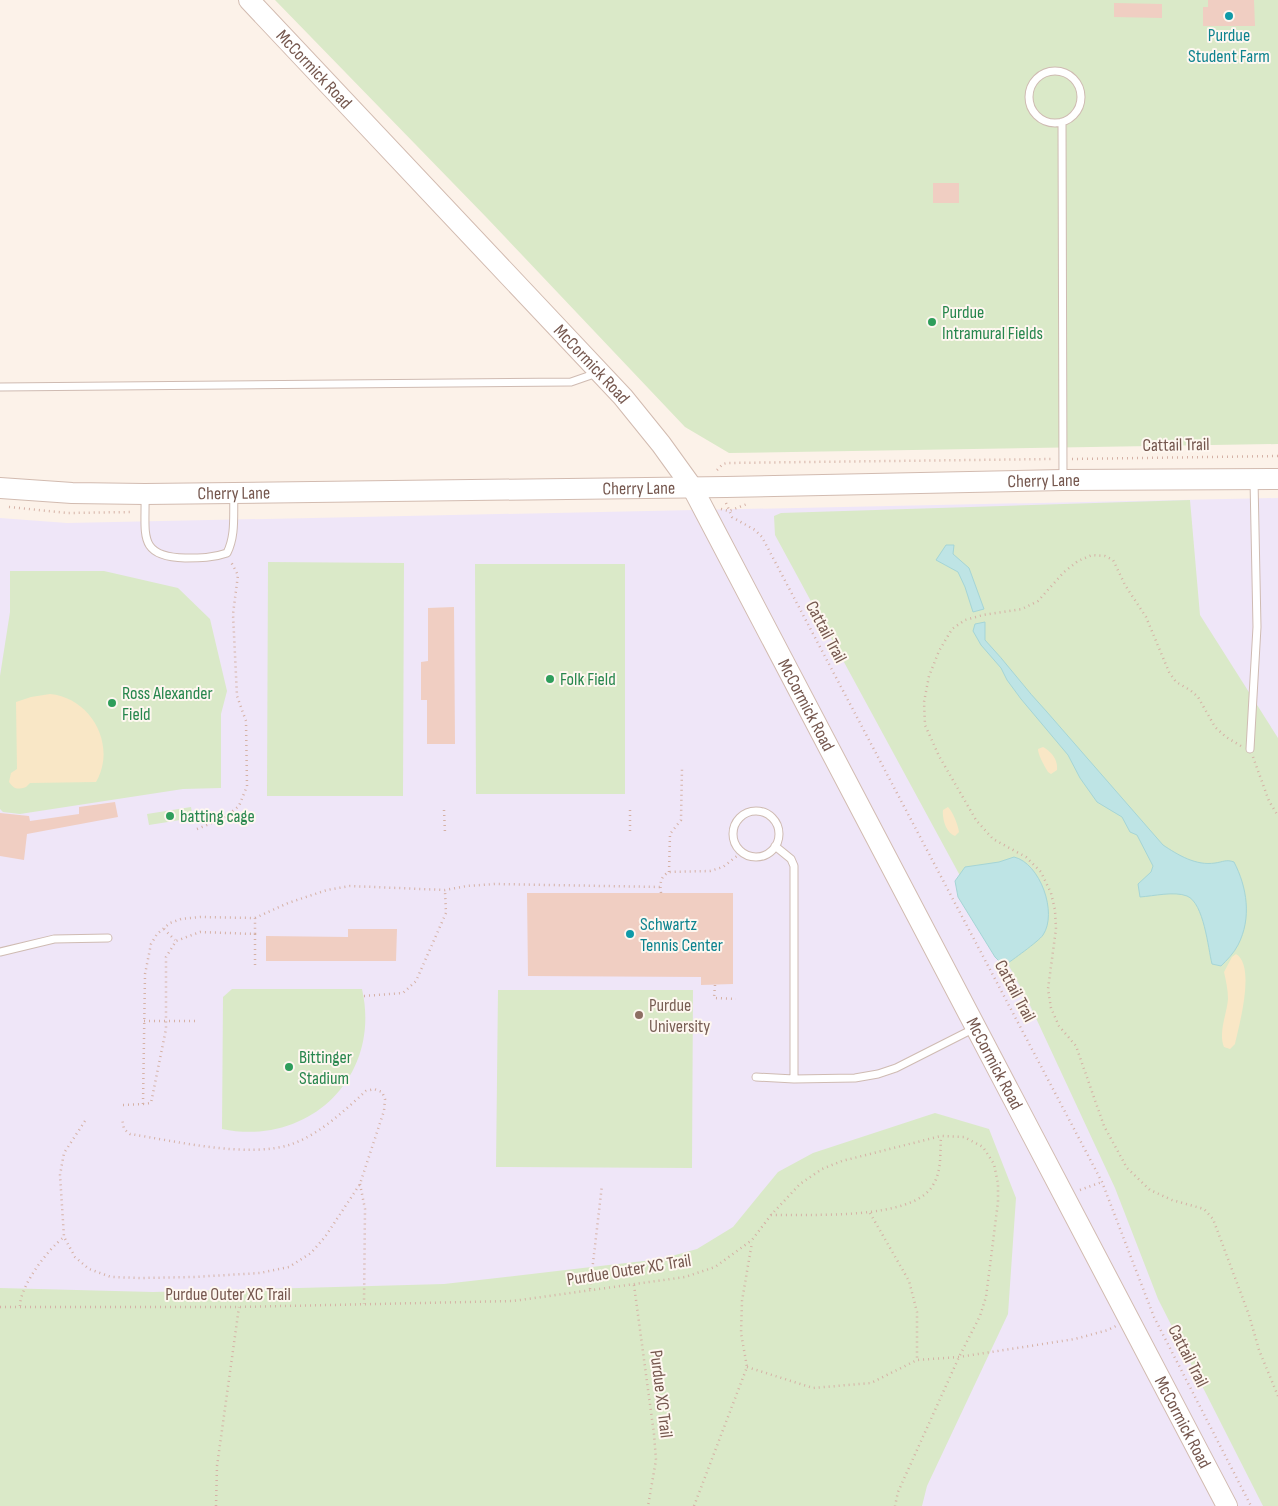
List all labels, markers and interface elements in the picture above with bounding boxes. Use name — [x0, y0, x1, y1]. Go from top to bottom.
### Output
marker: Purdue Student Farm — [1223, 10, 1235, 22]
street label: McCormick Road — [272, 25, 356, 113]
place label: Purdue Student Farm — [1188, 25, 1270, 67]
place label: Purdue Intramural Fields — [942, 302, 1043, 344]
marker: Purdue Intramural Fields — [926, 316, 938, 328]
street label: McCormick Road — [550, 320, 634, 408]
street label: Cattail Trail — [1142, 434, 1210, 456]
street label: Cherry Lane — [1007, 469, 1080, 492]
street label: Cherry Lane — [602, 477, 675, 499]
street label: Cherry Lane — [197, 482, 270, 504]
street label: Cattail Trail — [801, 597, 851, 667]
street label: McCormick Road — [774, 655, 839, 755]
place label: Folk Field — [560, 669, 616, 690]
marker: Folk Field — [544, 673, 556, 685]
place label: Ross Alexander Field — [122, 683, 213, 725]
marker: Ross Alexander Field — [106, 697, 118, 709]
place label: batting cage — [180, 806, 255, 827]
marker: batting cage — [164, 810, 176, 822]
place label: Schwartz Tennis Center — [640, 914, 723, 956]
marker: Schwartz Tennis Center — [624, 928, 636, 940]
street label: Cattail Trail — [990, 956, 1040, 1026]
place label: Purdue University — [649, 995, 710, 1037]
marker: Purdue University — [633, 1009, 645, 1021]
street label: McCormick Road — [962, 1014, 1027, 1113]
place label: Bittinger Stadium — [299, 1047, 352, 1089]
marker: Bittinger Stadium — [283, 1061, 295, 1073]
street label: Purdue Outer XC Trail — [565, 1250, 693, 1290]
street label: Purdue Outer XC Trail — [165, 1284, 291, 1305]
street label: Cattail Trail — [1163, 1321, 1213, 1391]
street label: Purdue XC Trail — [645, 1349, 677, 1439]
street label: McCormick Road — [1150, 1372, 1216, 1472]

